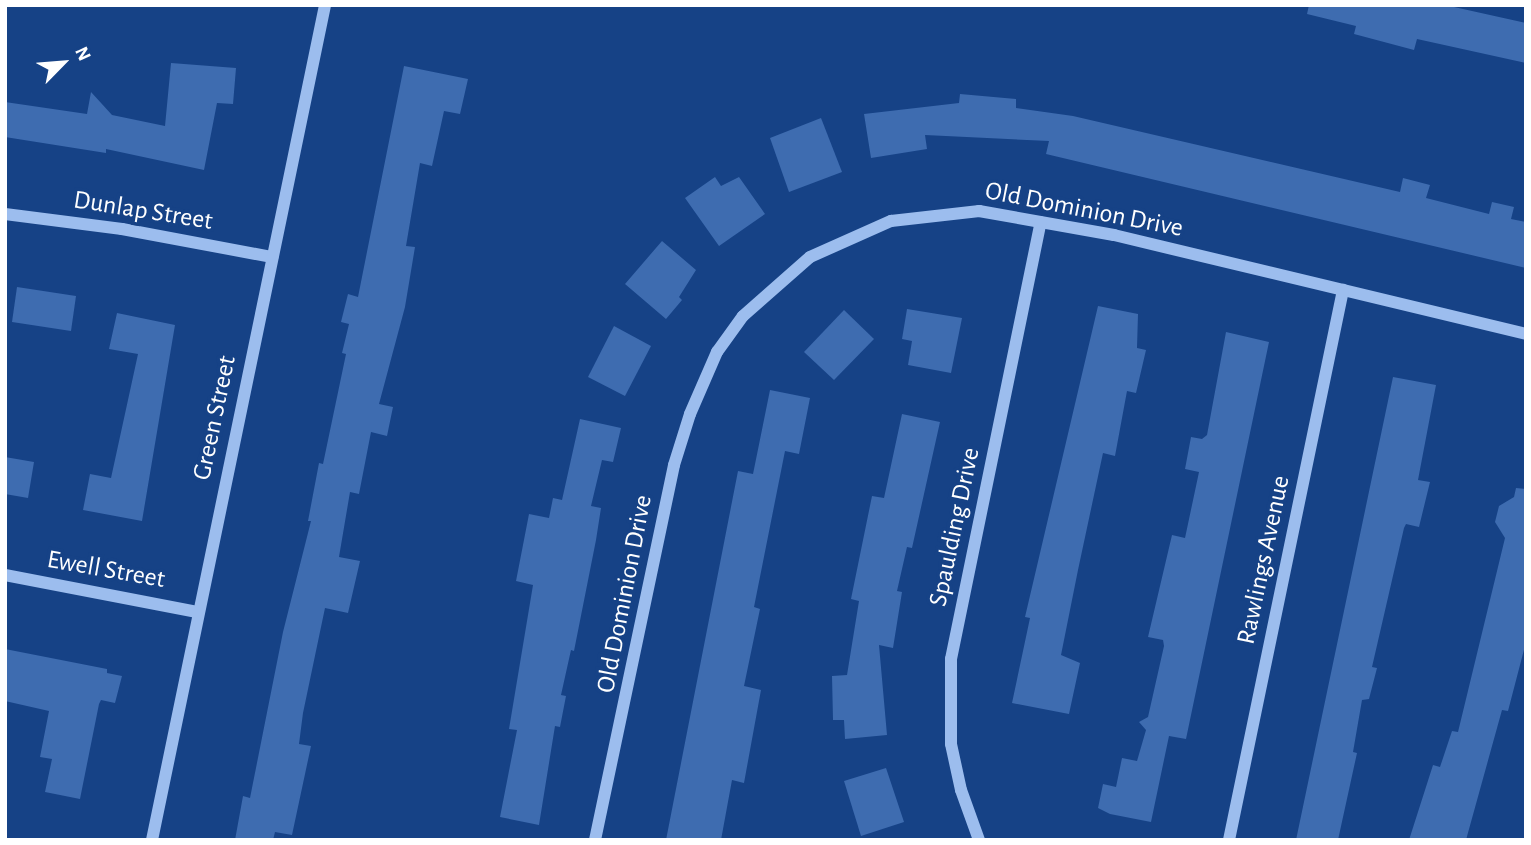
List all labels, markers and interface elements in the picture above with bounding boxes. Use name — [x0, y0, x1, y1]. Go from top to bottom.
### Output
north arrow — [28, 28, 98, 98]
text: N — [71, 44, 94, 64]
street label: Old Dominion Drive — [982, 176, 1186, 244]
street label: Dunlap Street — [71, 185, 215, 237]
street label: Green Street — [187, 353, 243, 483]
street label: Spaulding Drive — [923, 445, 987, 609]
street label: Rawlings Avenue — [1231, 473, 1297, 647]
street label: Old Dominion Drive — [591, 492, 659, 696]
street label: Ewell Street — [45, 544, 167, 596]

